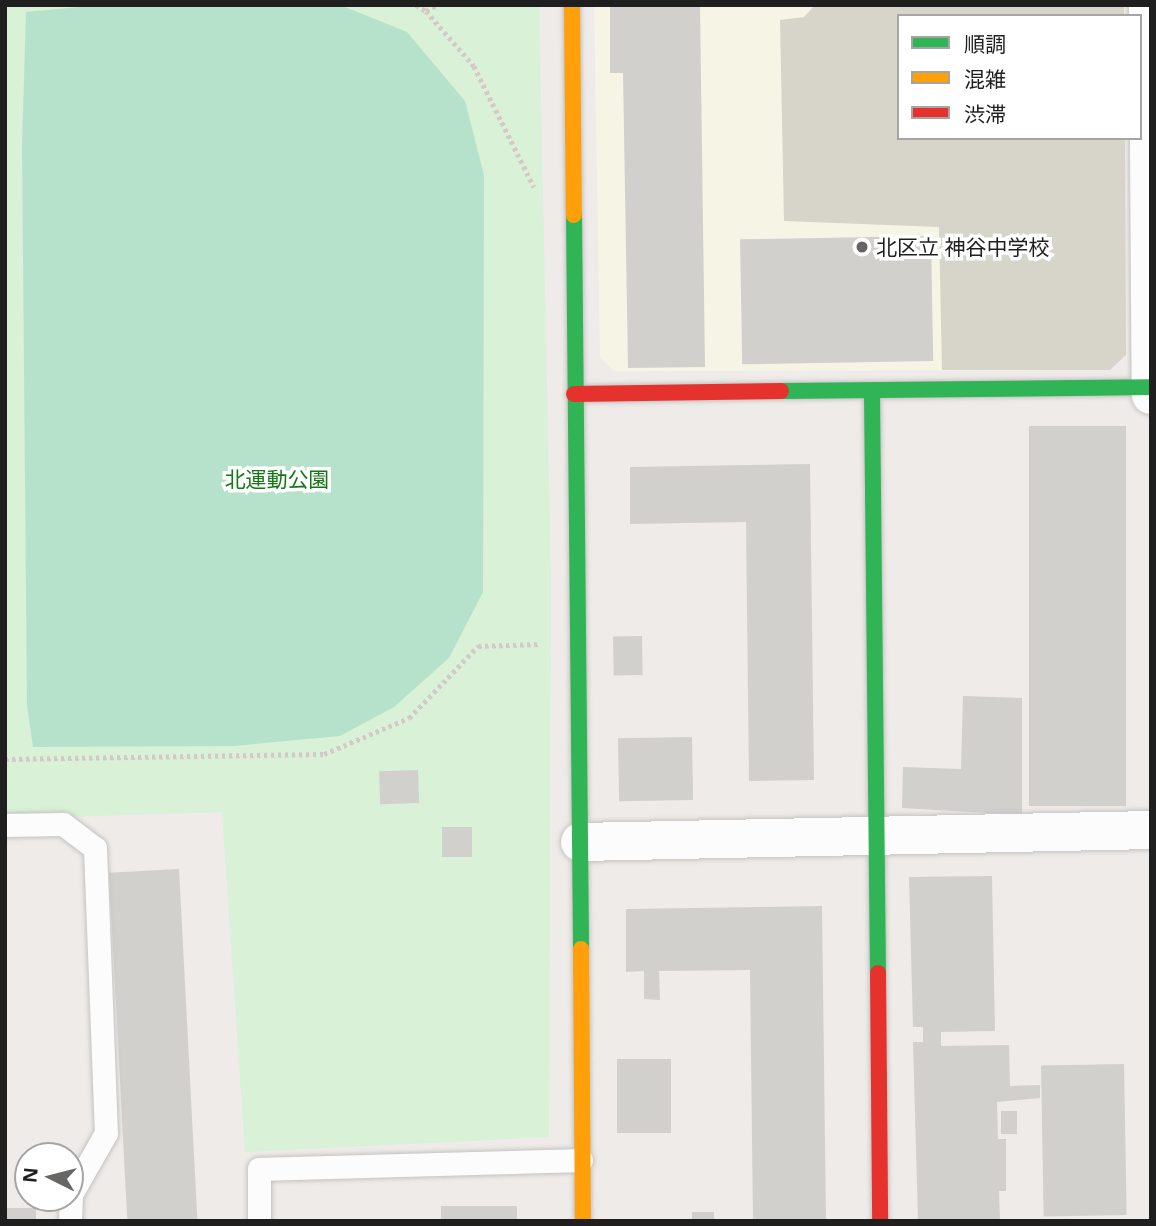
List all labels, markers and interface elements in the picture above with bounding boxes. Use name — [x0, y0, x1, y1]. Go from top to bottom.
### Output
legend — [897, 14, 1142, 140]
text: 順調 — [964, 30, 1006, 58]
text: 混雑 — [964, 65, 1006, 93]
text: 渋滞 — [964, 100, 1006, 128]
place label: 北区立 神谷中学校 — [876, 234, 1049, 260]
marker: 北区立 神谷中学校 — [854, 239, 870, 255]
park label: 北運動公園 — [225, 466, 329, 492]
north arrow — [14, 1142, 84, 1212]
text: N — [16, 1166, 44, 1184]

